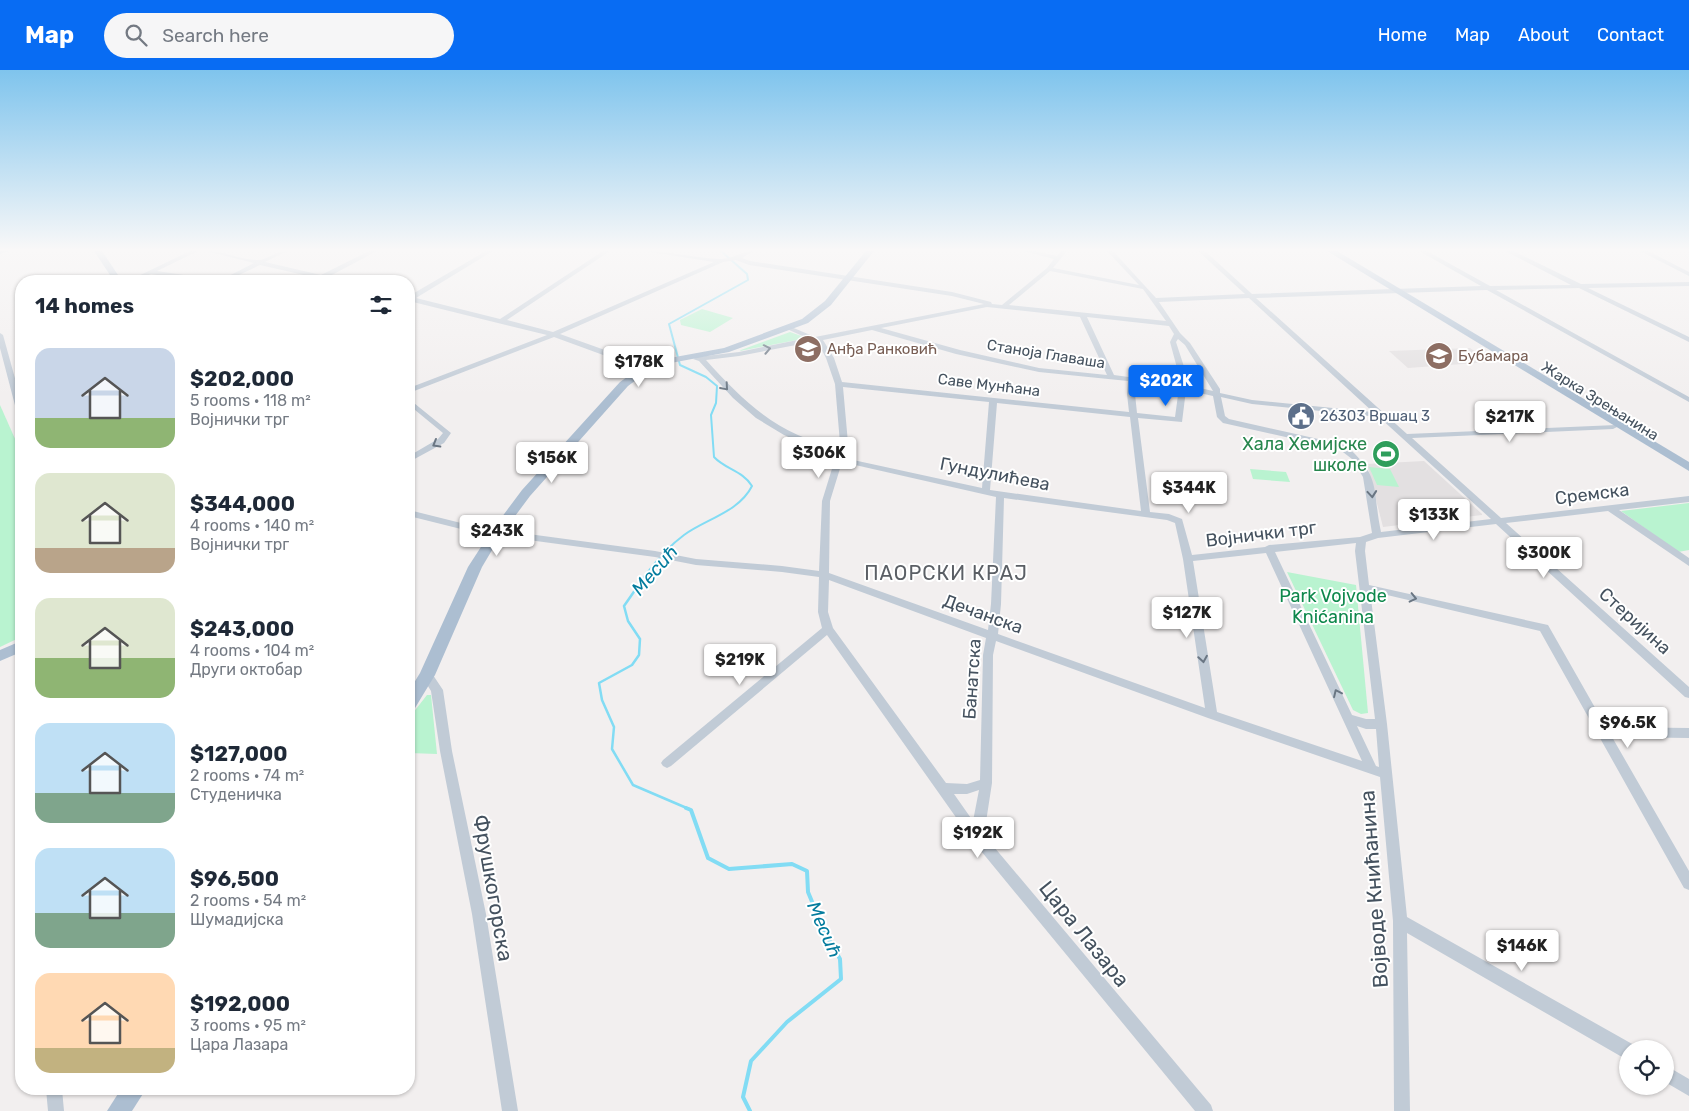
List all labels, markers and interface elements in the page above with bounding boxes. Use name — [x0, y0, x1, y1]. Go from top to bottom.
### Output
search box — [104, 13, 454, 58]
text: Map — [25, 21, 74, 49]
icon: search — [122, 21, 150, 49]
text: Search here — [162, 24, 269, 47]
text: Home — [1378, 24, 1427, 46]
text: Map — [1455, 24, 1490, 46]
text: About — [1518, 24, 1569, 46]
text: Contact — [1597, 24, 1664, 46]
icon: filters — [367, 291, 395, 319]
text: 14 homes — [35, 293, 134, 318]
school or university icon: Анђа Ранковић — [793, 334, 823, 364]
street label: Станоја Главаша — [986, 336, 1106, 372]
place label: Анђа Ранковић — [827, 340, 937, 358]
school or university icon: Бубамара — [1424, 341, 1454, 371]
one-way arrow — [762, 344, 771, 354]
pin: $178K — [604, 346, 674, 388]
place label: Бубамара — [1458, 347, 1529, 365]
text: $178K — [614, 352, 664, 371]
street label: Жарка Зрењанина — [1538, 358, 1662, 444]
pin: $202K — [1131, 364, 1201, 407]
text: $202,000 — [190, 366, 294, 391]
icon: home — [75, 368, 135, 428]
street label: Саве Мунћана — [937, 370, 1041, 400]
text: $202K — [1140, 371, 1192, 390]
one-way arrow — [719, 381, 728, 390]
text: 5 rooms · 118 m² — [190, 391, 311, 410]
pin: $217K — [1475, 400, 1545, 443]
public building icon: 26303 Вршац 3 — [1286, 401, 1316, 431]
place label: 26303 Вршац 3 — [1320, 407, 1430, 425]
text: $217K — [1486, 407, 1534, 426]
text: Војнички трг — [190, 410, 289, 429]
place label: Хала Хемијске школе — [1242, 433, 1367, 476]
pin: $306K — [784, 436, 854, 479]
one-way arrow — [432, 438, 441, 448]
sports icon: Хала Хемијске школе — [1371, 439, 1401, 469]
pin: $156K — [517, 442, 587, 484]
text: $306K — [792, 443, 846, 462]
text: $156K — [527, 448, 577, 467]
street label: Гундулићева — [938, 453, 1052, 495]
pin: $344K — [1154, 472, 1224, 514]
text: $344K — [1162, 478, 1216, 497]
street label: Сремска — [1554, 479, 1630, 509]
text: $344,000 — [190, 491, 295, 516]
one-way arrow — [1366, 491, 1377, 499]
icon: home — [75, 493, 135, 553]
pin: $133K — [1399, 498, 1469, 541]
text: $133K — [1409, 505, 1459, 524]
pin: $243K — [462, 514, 532, 557]
text: 4 rooms · 140 m² — [190, 516, 314, 535]
street label: Војнички трг — [1204, 516, 1318, 552]
text: $243K — [470, 521, 524, 540]
text: Војнички трг — [190, 535, 289, 554]
pin: $300K — [1509, 536, 1579, 579]
water label: Месић — [626, 541, 682, 600]
text: $300K — [1517, 543, 1571, 562]
district label: ПАОРСКИ КРАЈ — [864, 561, 1028, 585]
street label: Стеријина — [1594, 583, 1676, 659]
park label: Park Vojvode Knićanina — [1279, 585, 1387, 628]
street label: Дечанска — [940, 589, 1026, 639]
one-way arrow — [1408, 592, 1417, 603]
pin: $127K — [1152, 596, 1222, 639]
text: $127K — [1163, 603, 1211, 622]
text: $243,000 — [190, 616, 294, 641]
icon: home — [75, 618, 135, 678]
street label: Банатска — [958, 638, 986, 720]
text: 4 rooms · 104 m² — [190, 641, 314, 660]
pin: $219K — [705, 644, 775, 686]
text: $219K — [715, 650, 765, 669]
one-way arrow — [1198, 655, 1208, 664]
text: Други октобар — [190, 660, 303, 679]
one-way arrow — [1333, 689, 1343, 698]
pin: $96.5K — [1587, 706, 1669, 749]
text: $96.5K — [1600, 713, 1656, 732]
text: $127,000 — [190, 741, 287, 766]
icon: home — [75, 743, 135, 803]
text: 2 rooms · 74 m² — [190, 766, 304, 785]
text: Студеничка — [190, 785, 282, 804]
street label: Војводе Книћанина — [1354, 789, 1393, 989]
street label: Фрушкогорска — [468, 813, 519, 963]
pin: $192K — [943, 816, 1013, 859]
text: $192K — [953, 823, 1003, 842]
text: $96,500 — [190, 866, 279, 891]
icon: home — [75, 868, 135, 928]
street label: Цара Лазара — [1034, 876, 1135, 992]
text: 2 rooms · 54 m² — [190, 891, 306, 910]
water label: Месић — [802, 898, 847, 961]
text: Шумадијска — [190, 910, 284, 929]
pin: $146K — [1487, 930, 1557, 972]
text: $146K — [1497, 936, 1547, 955]
text: $192,000 — [190, 991, 290, 1016]
icon: home — [75, 993, 135, 1053]
text: 3 rooms · 95 m² — [190, 1016, 306, 1035]
text: Цара Лазара — [190, 1035, 288, 1054]
map controls — [1619, 1040, 1674, 1095]
button: locate — [1619, 1040, 1674, 1095]

